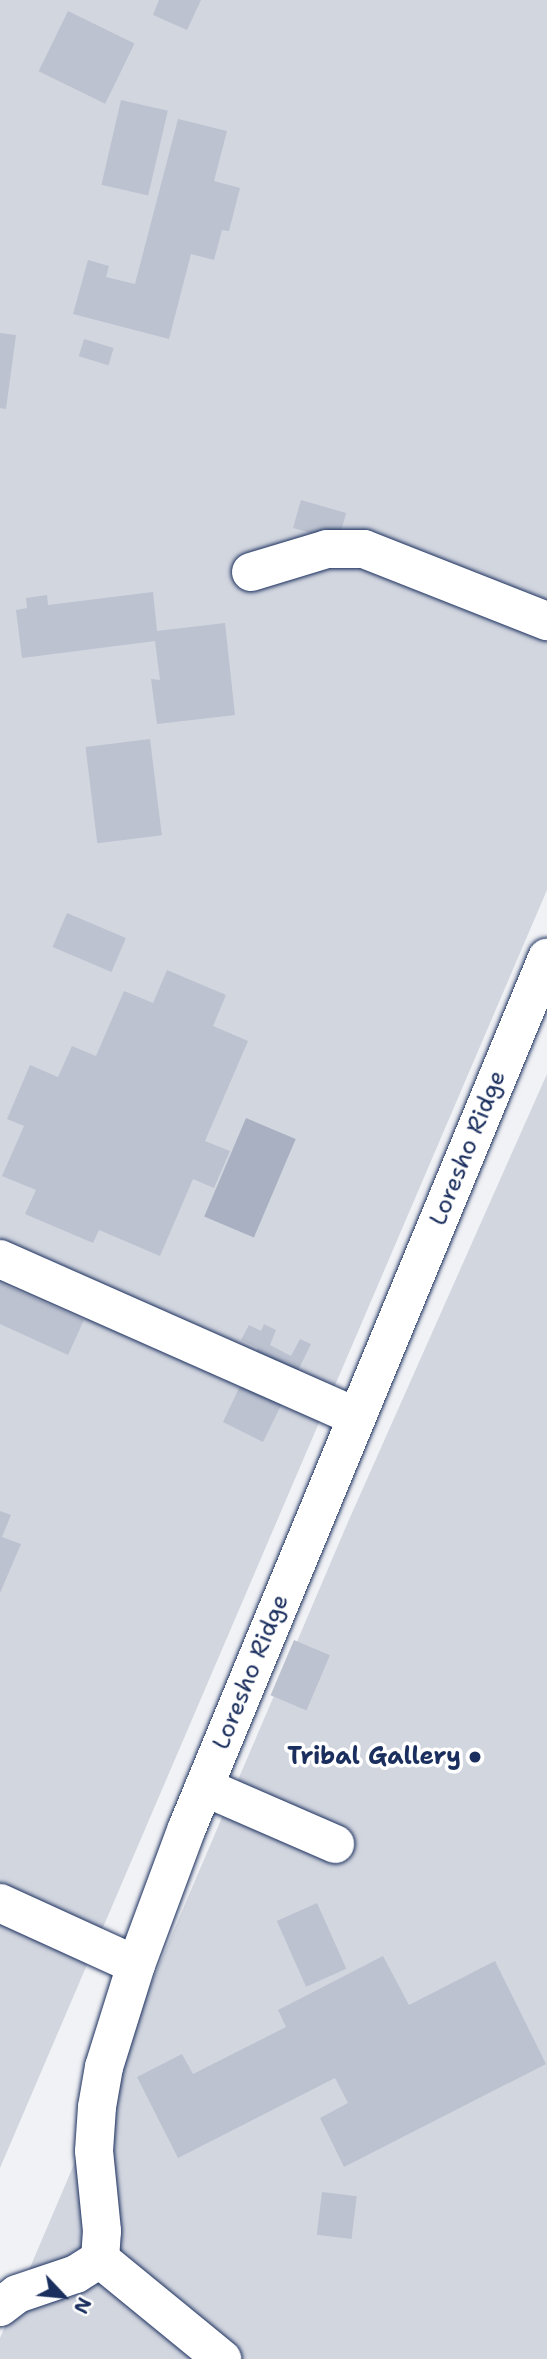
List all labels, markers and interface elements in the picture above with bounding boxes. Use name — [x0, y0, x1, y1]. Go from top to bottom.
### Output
street label: Loresho Ridge — [424, 1066, 512, 1230]
street label: Loresho Ridge — [207, 1590, 295, 1754]
place label: Tribal Gallery — [287, 1743, 461, 1771]
marker: Tribal Gallery — [467, 1749, 483, 1765]
north arrow — [28, 2261, 98, 2331]
text: N — [68, 2293, 97, 2318]

